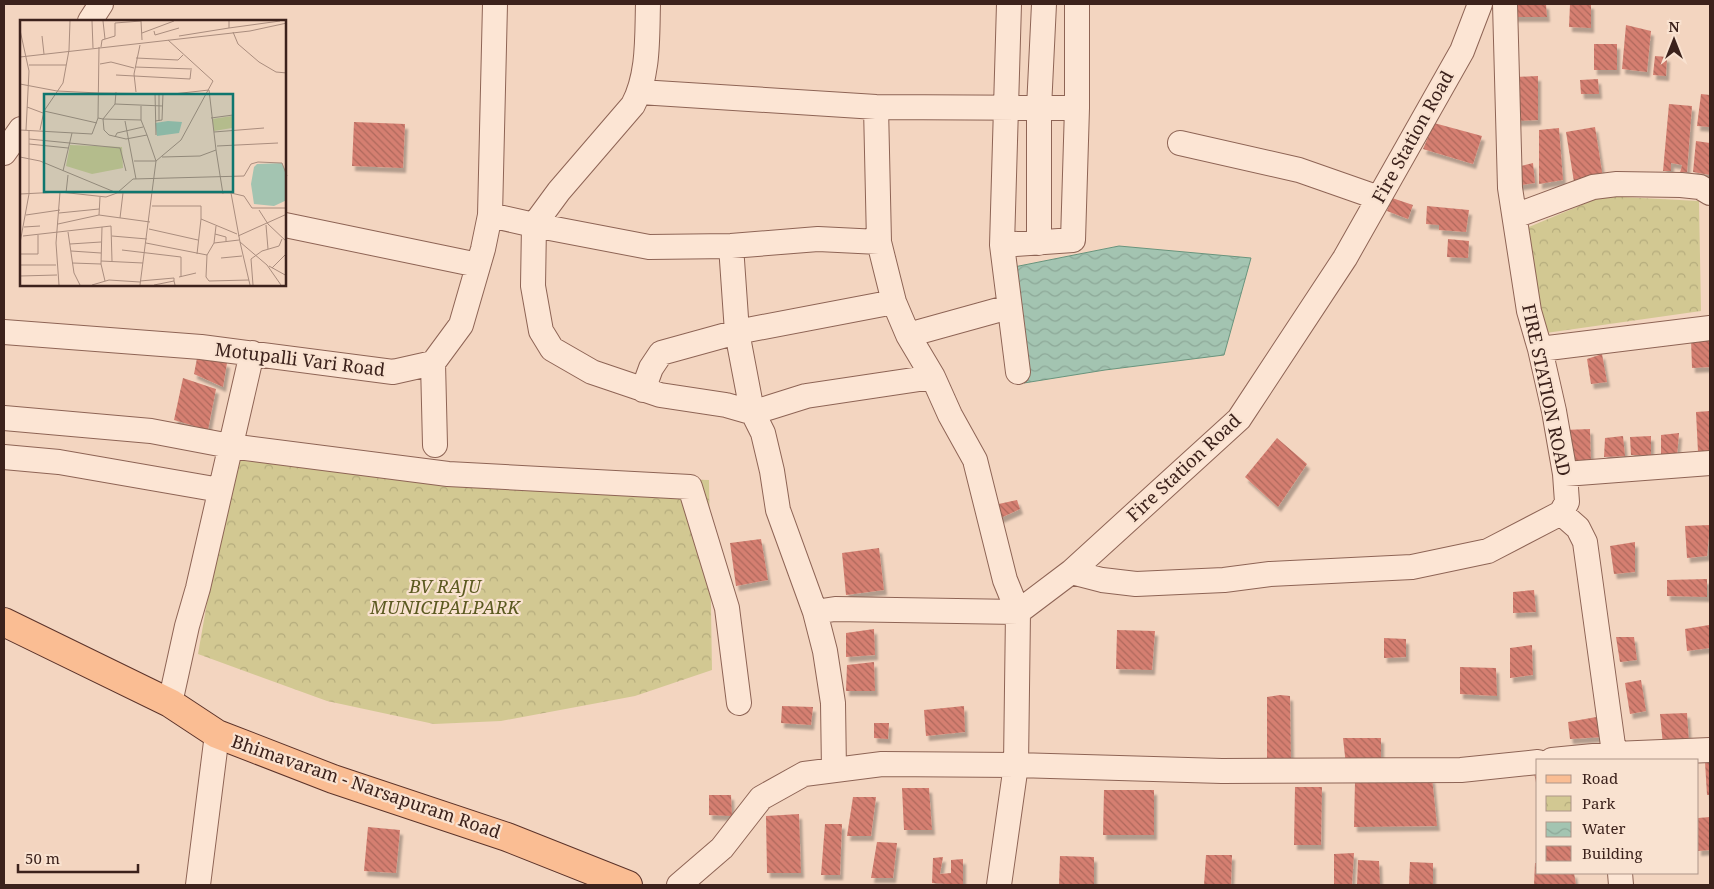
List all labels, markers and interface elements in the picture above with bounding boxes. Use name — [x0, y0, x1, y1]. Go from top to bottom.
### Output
north arrow — [1649, 15, 1699, 65]
text: N — [1668, 17, 1680, 36]
inset map — [20, 20, 286, 286]
street label: Fire Station Road — [1366, 66, 1458, 207]
street label: FIRE STATION ROAD — [1517, 301, 1577, 478]
street label: Motupalli Vari Road — [214, 337, 387, 381]
street label: Fire Station Road — [1121, 408, 1245, 526]
park label: BV RAJU MUNICIPALPARK — [369, 574, 521, 619]
street label: Bhimavaram - Narsapuram Road — [229, 729, 504, 844]
legend — [1536, 759, 1699, 874]
text: Road — [1582, 768, 1618, 788]
text: Park — [1582, 793, 1616, 813]
text: Water — [1582, 818, 1625, 838]
scale bar — [18, 842, 138, 874]
text: Building — [1582, 843, 1643, 863]
text: 50 m — [25, 848, 60, 868]

